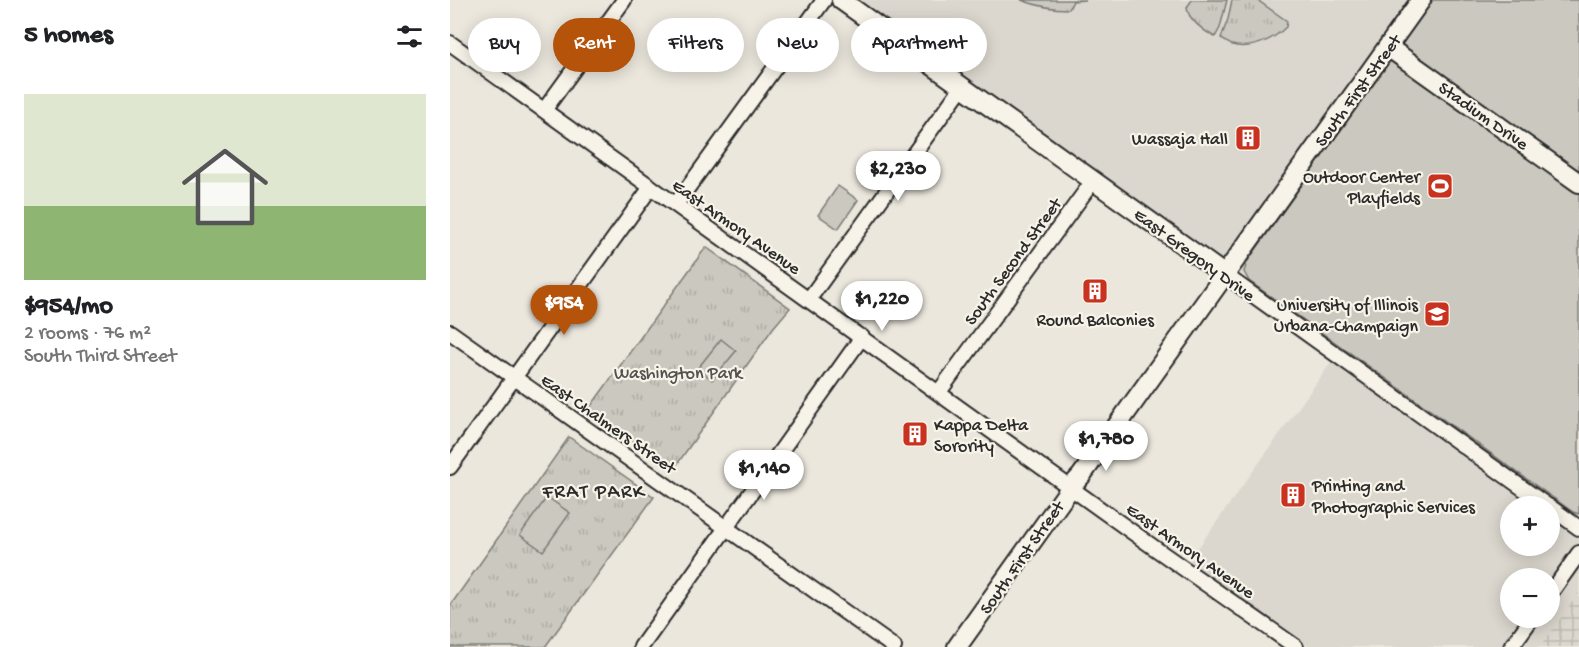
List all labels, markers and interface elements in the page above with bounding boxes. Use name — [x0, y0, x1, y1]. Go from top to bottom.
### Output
chip: Buy — [468, 18, 541, 72]
chip: Rent — [553, 18, 635, 72]
chip: Filters — [647, 18, 744, 72]
chip: New — [756, 18, 839, 72]
chip: Apartment — [851, 18, 987, 72]
icon: filters — [393, 20, 426, 53]
text: 5 homes — [24, 21, 113, 52]
street label: South First Street — [1311, 30, 1408, 152]
street label: Stadium Drive — [1434, 78, 1532, 156]
building icon: Wassaja Hall — [1233, 123, 1263, 153]
place label: Wassaja Hall — [1132, 130, 1228, 151]
icon: home — [171, 133, 279, 241]
pin: $2,230 — [849, 151, 947, 202]
text: $2,230 — [870, 159, 926, 182]
place label: Outdoor Center Playfields — [1303, 168, 1422, 210]
sports icon: Outdoor Center Playfields — [1425, 171, 1455, 201]
street label: East Armory Avenue — [667, 176, 804, 281]
street label: South Second Street — [961, 194, 1068, 330]
street label: East Gregory Drive — [1129, 205, 1259, 307]
building icon: Round Balconies — [1080, 276, 1110, 306]
pin: $1,220 — [833, 281, 931, 332]
pin: $954 — [528, 285, 600, 336]
text: $1,220 — [855, 289, 909, 312]
text: $954/mo — [24, 292, 113, 323]
text: $954 — [545, 293, 583, 316]
place label: University of Illinois Urbana-Champaign — [1274, 296, 1419, 338]
school or university icon: University of Illinois Urbana-Champaign — [1422, 299, 1452, 329]
place label: Round Balconies — [1036, 311, 1155, 332]
text: 2 rooms · 76 m² — [24, 323, 151, 346]
text: South Third Street — [24, 346, 176, 369]
park label: Washington Park — [614, 364, 744, 385]
street label: East Chalmers Street — [536, 371, 681, 481]
place label: Kappa Delta Sorority — [934, 416, 1029, 458]
building icon: Kappa Delta Sorority — [900, 419, 930, 449]
pin: $1,780 — [1057, 421, 1155, 472]
text: $1,780 — [1078, 429, 1134, 452]
pin: $1,140 — [715, 450, 813, 501]
text: $1,140 — [738, 458, 790, 481]
place label: Printing and Photographic Services — [1311, 477, 1476, 519]
building icon: Printing and Photographic Services — [1278, 480, 1308, 510]
district label: FRAT PARK — [542, 482, 646, 505]
map controls — [1500, 496, 1560, 628]
button: + — [1500, 496, 1560, 556]
street label: South First Street — [976, 497, 1071, 619]
street label: East Armory Avenue — [1121, 500, 1258, 605]
button: − — [1500, 568, 1560, 628]

